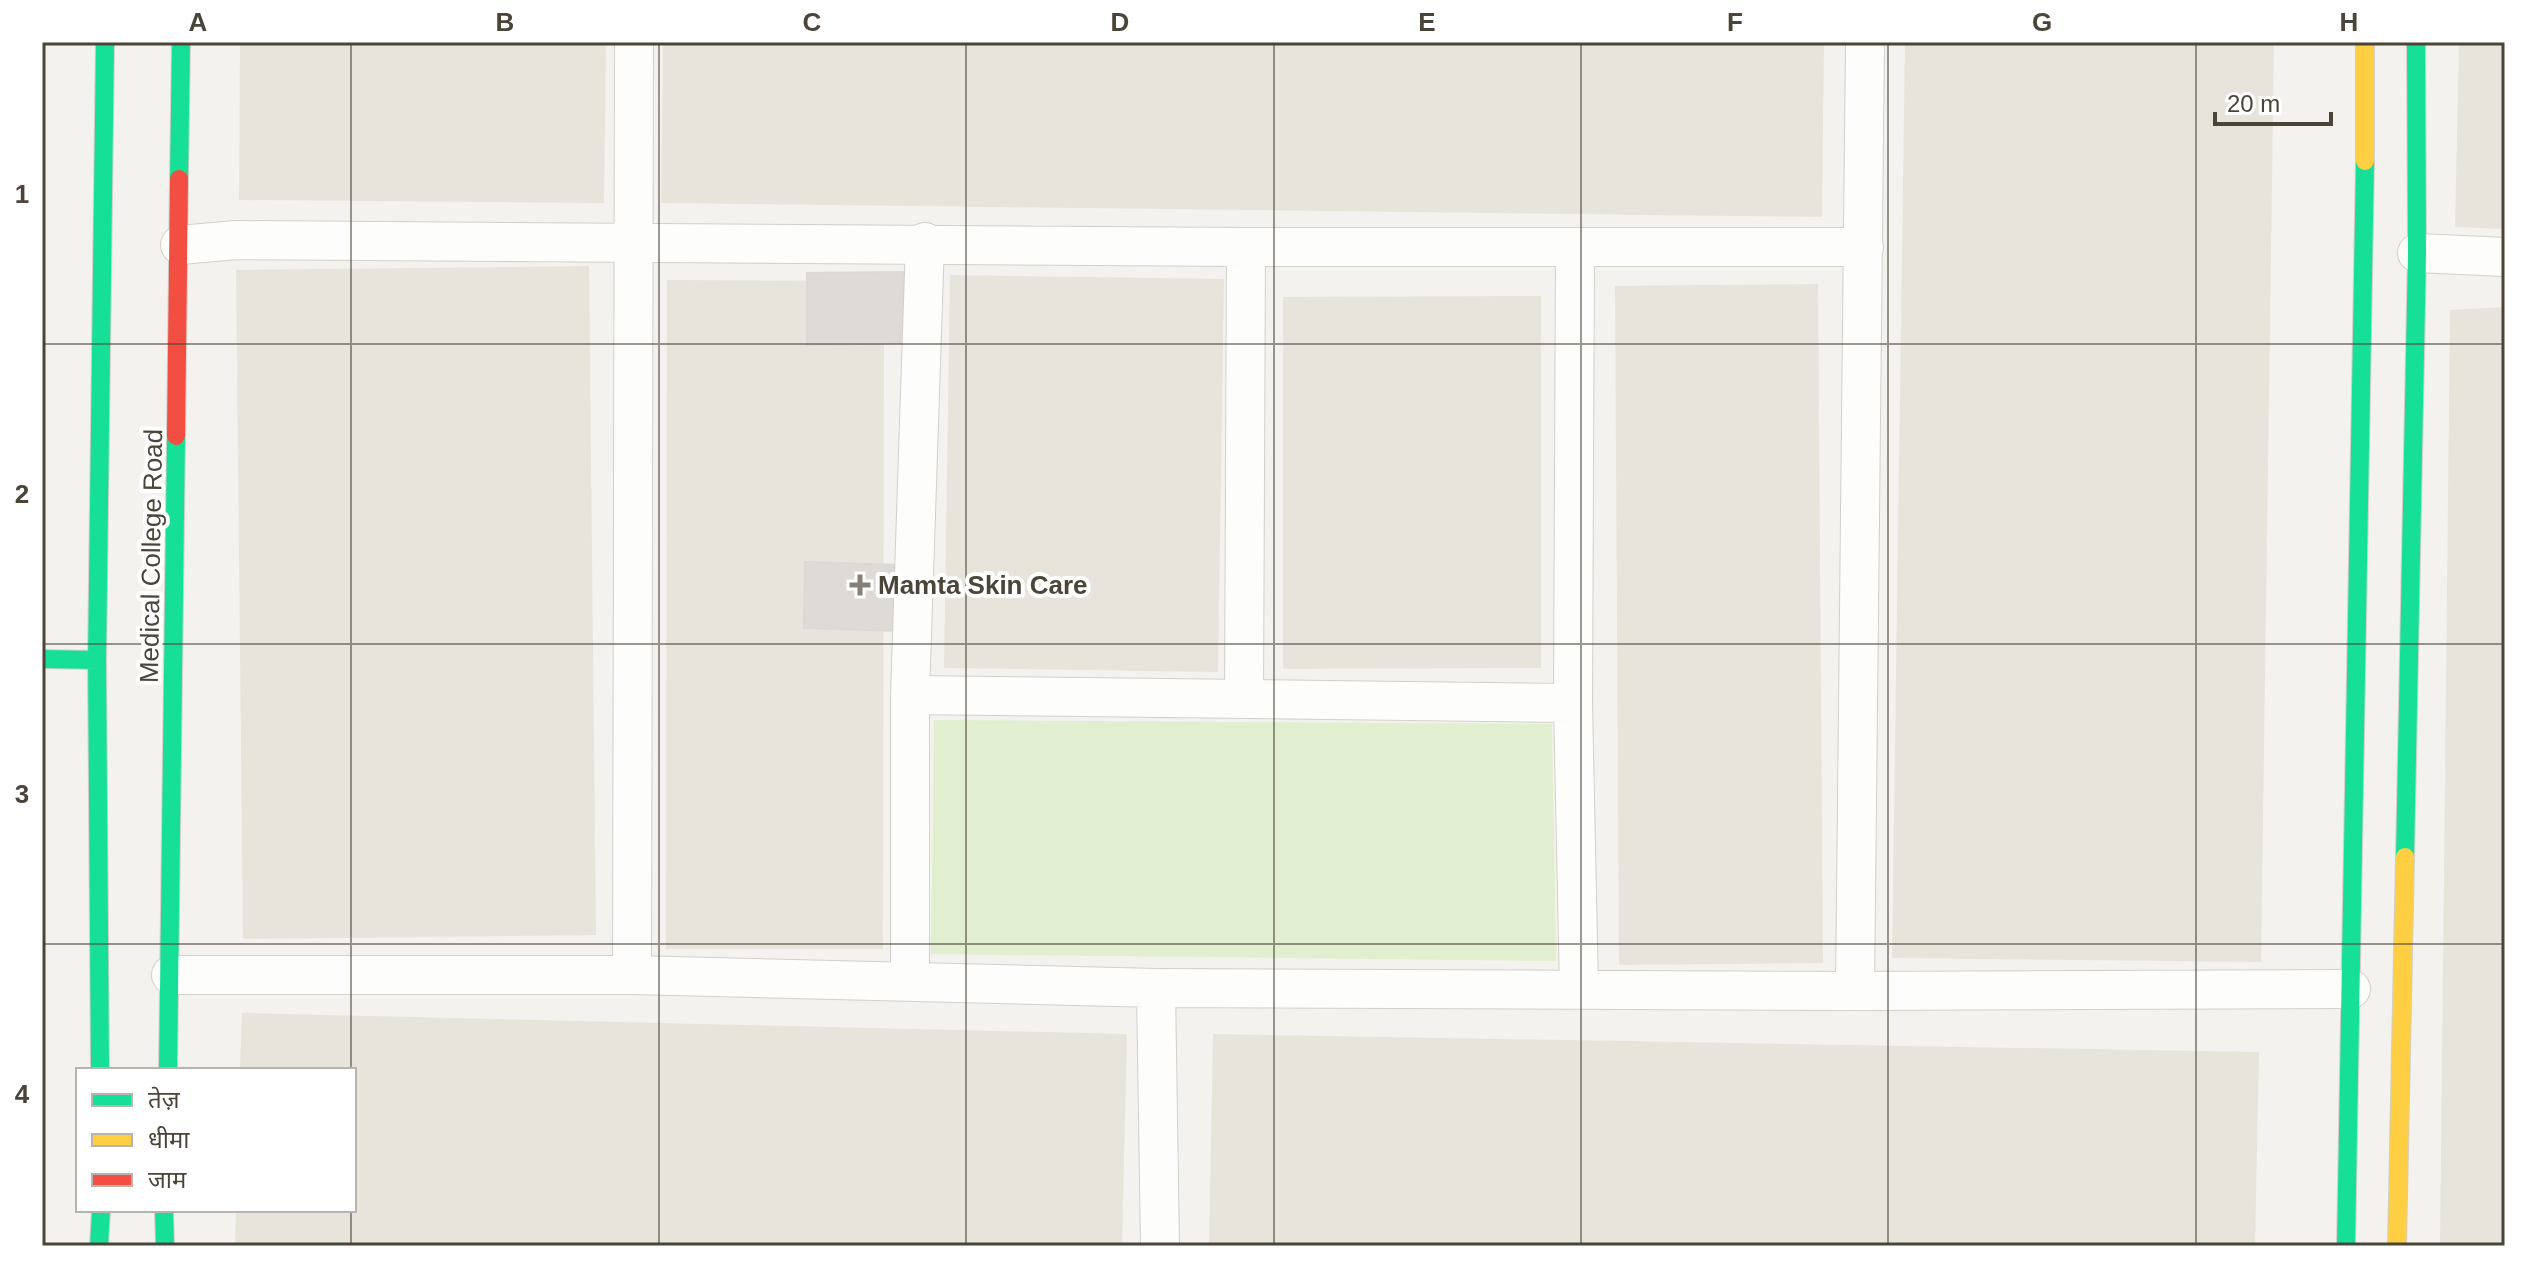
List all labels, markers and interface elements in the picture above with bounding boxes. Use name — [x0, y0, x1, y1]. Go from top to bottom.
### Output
text: A — [189, 7, 208, 37]
text: B — [496, 7, 514, 37]
text: C — [803, 7, 822, 37]
text: D — [1111, 7, 1129, 37]
text: E — [1418, 7, 1436, 37]
text: F — [1727, 7, 1743, 37]
text: G — [2032, 7, 2052, 37]
text: H — [2340, 7, 2358, 37]
scale bar — [2215, 76, 2331, 126]
text: 20 m — [2227, 90, 2280, 117]
text: 1 — [15, 179, 29, 209]
street label: Medical College Road — [134, 429, 168, 683]
text: 2 — [15, 479, 29, 509]
place label: Mamta Skin Care — [878, 570, 1088, 600]
marker: Mamta Skin Care — [849, 574, 871, 596]
text: 3 — [15, 779, 29, 809]
legend — [76, 1068, 356, 1212]
text: 4 — [15, 1079, 30, 1109]
text: तेज़ — [148, 1086, 181, 1113]
text: धीमा — [148, 1126, 190, 1153]
text: जाम — [148, 1166, 187, 1193]

